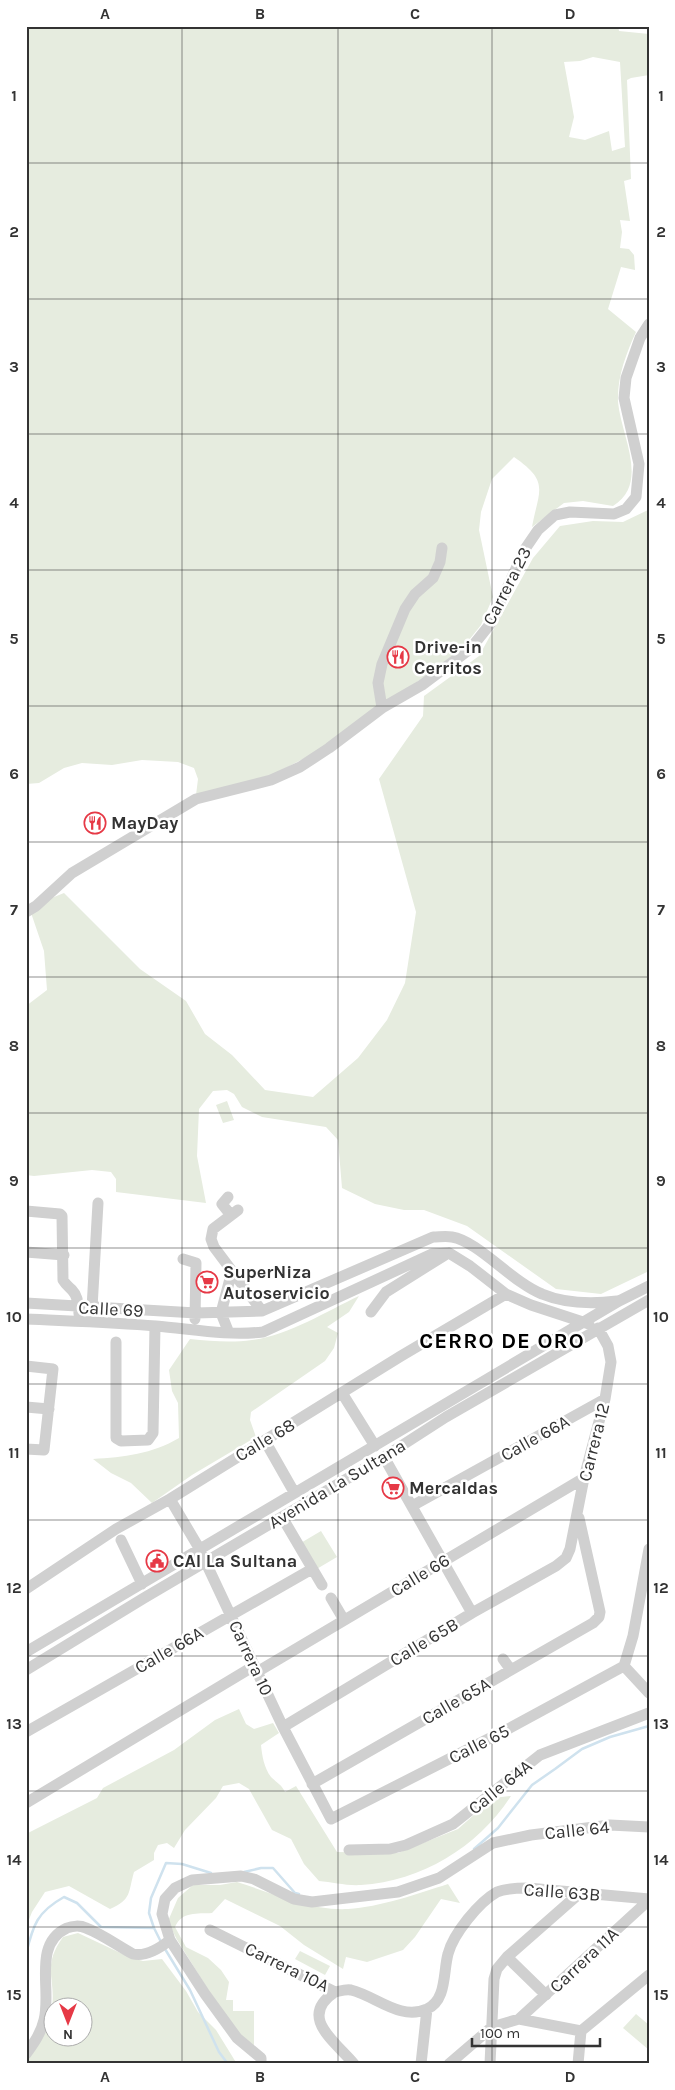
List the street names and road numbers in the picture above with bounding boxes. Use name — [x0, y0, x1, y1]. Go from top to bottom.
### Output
street label: Carrera 23 — [478, 543, 536, 629]
street label: Calle 69 — [78, 1296, 144, 1322]
street label: Carrera 12 — [574, 1400, 614, 1484]
street label: Calle 66A — [497, 1410, 573, 1466]
street label: Calle 68 — [231, 1414, 299, 1466]
street label: Avenida La Sultana — [264, 1434, 410, 1534]
street label: Calle 66 — [386, 1549, 454, 1601]
street label: Calle 65B — [386, 1613, 462, 1671]
street label: Carrera 10 — [224, 1617, 278, 1699]
street label: Calle 66A — [131, 1622, 207, 1678]
street label: Calle 65A — [418, 1673, 494, 1729]
street label: Calle 65 — [445, 1719, 513, 1769]
street label: Calle 64A — [464, 1755, 536, 1819]
street label: Calle 64 — [544, 1816, 610, 1844]
street label: Calle 63B — [523, 1878, 601, 1906]
street label: Carrera 11A — [545, 1923, 623, 1997]
street label: Carrera 10A — [241, 1937, 333, 1997]

